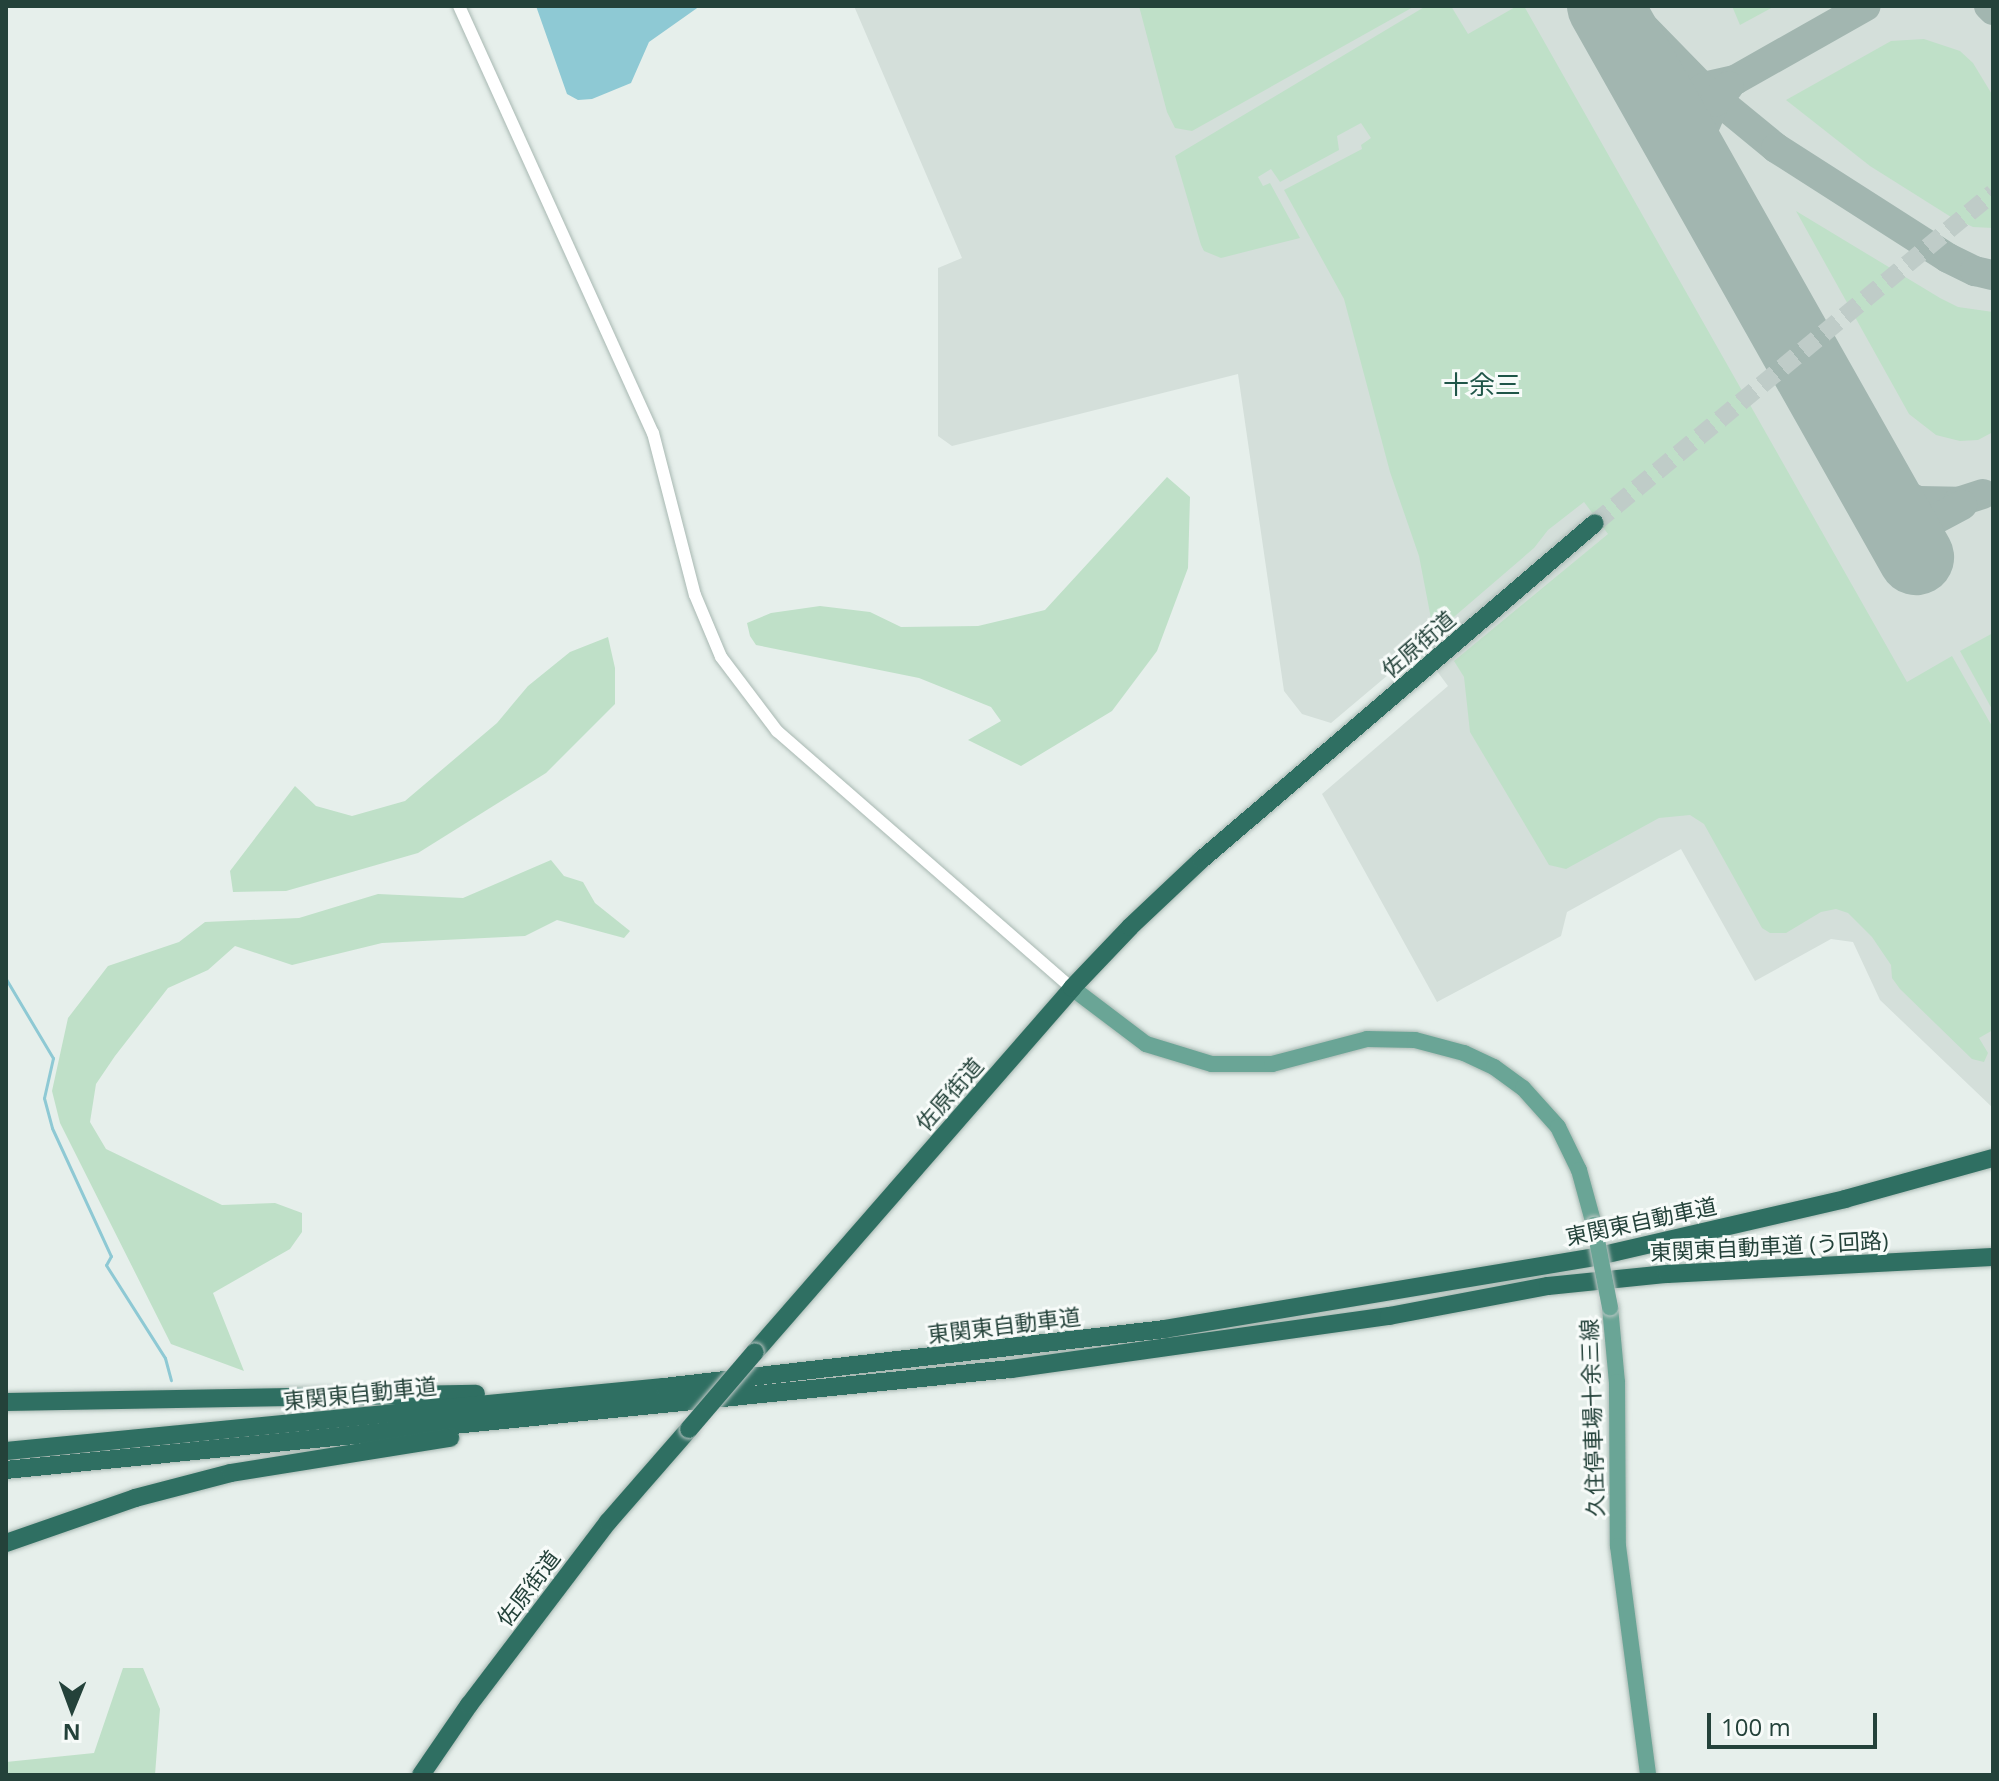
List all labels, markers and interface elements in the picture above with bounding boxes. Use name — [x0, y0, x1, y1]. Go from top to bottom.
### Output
district label: 十余三 — [1443, 369, 1521, 401]
street label: 佐原街道 — [1376, 605, 1460, 683]
street label: 佐原街道 — [910, 1052, 988, 1136]
street label: 東関東自動車道 — [1563, 1192, 1719, 1250]
street label: 東関東自動車道 (う回路) — [1649, 1227, 1889, 1265]
street label: 東関東自動車道 — [926, 1303, 1082, 1347]
street label: 久住停車場十余三線 — [1575, 1319, 1609, 1517]
street label: 東関東自動車道 — [282, 1372, 438, 1414]
street label: 佐原街道 — [491, 1545, 565, 1631]
north arrow — [32, 1669, 112, 1749]
scale bar — [1711, 1697, 1881, 1747]
text: 100 m — [1721, 1710, 1791, 1743]
text: N — [62, 1718, 81, 1748]

